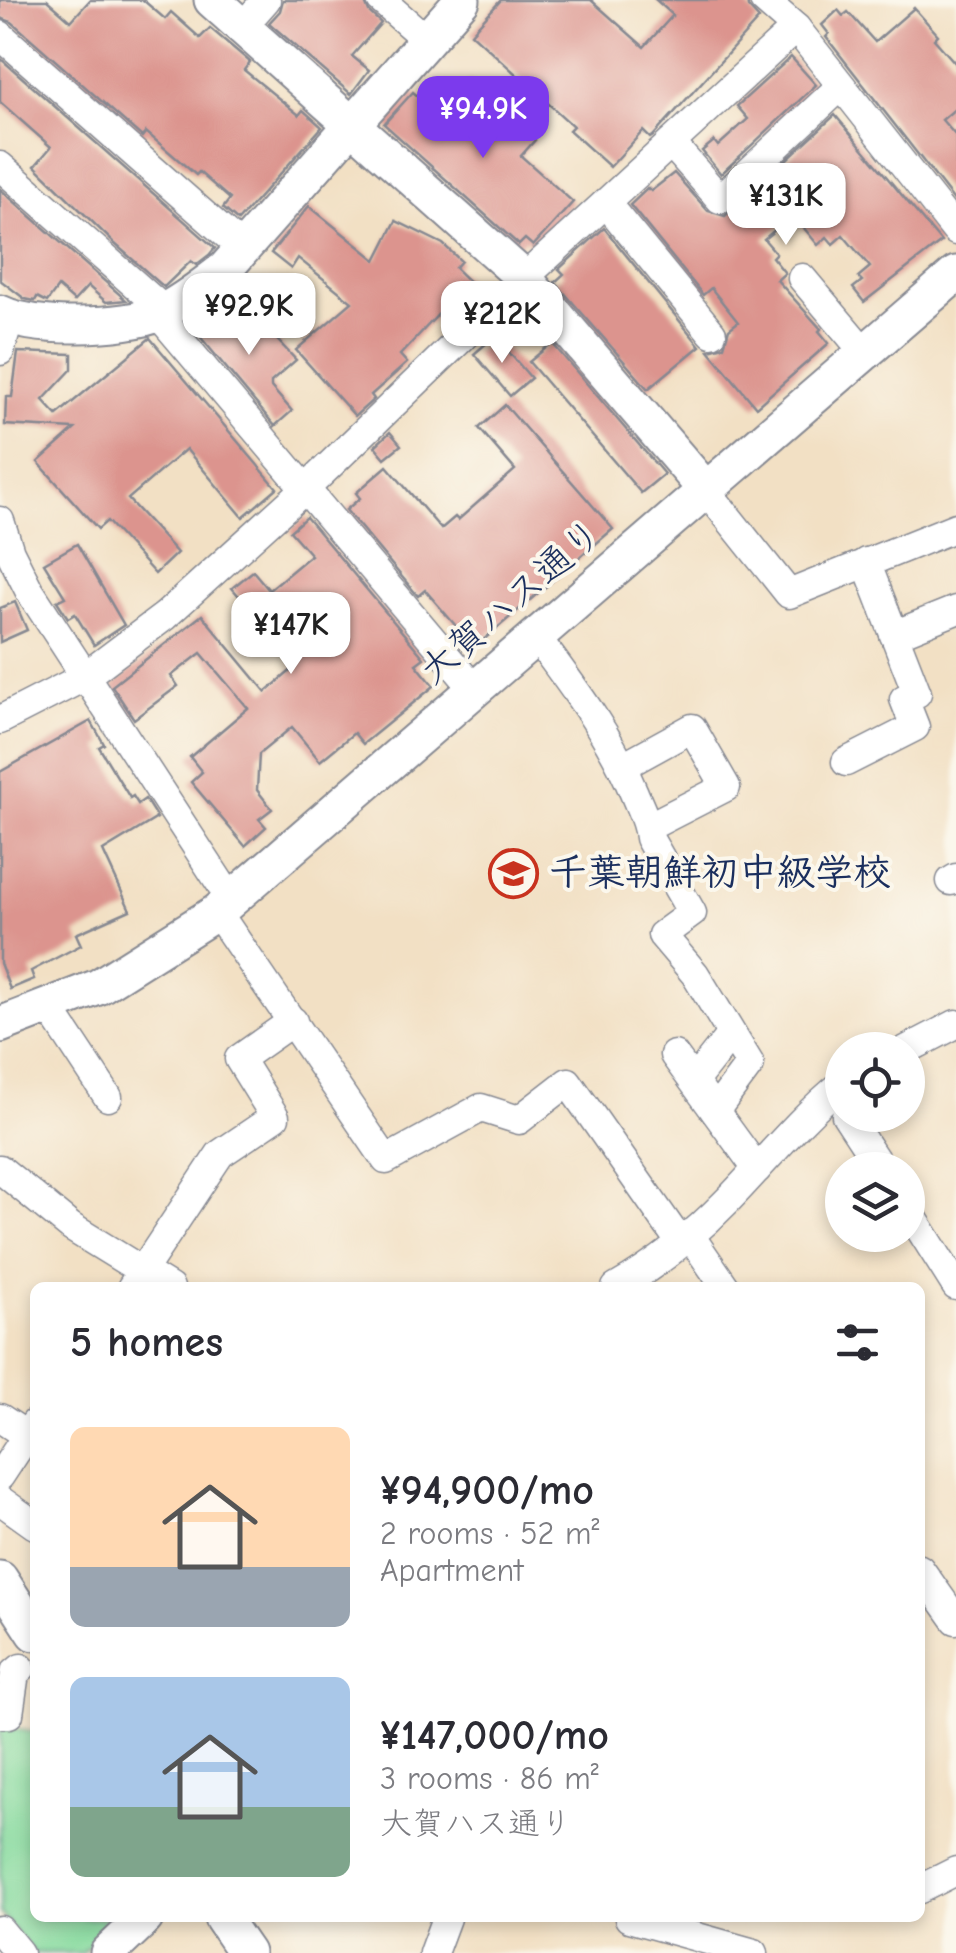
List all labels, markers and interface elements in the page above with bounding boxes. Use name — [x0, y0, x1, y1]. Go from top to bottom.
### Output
pin: ¥94.9K — [402, 76, 564, 161]
text: ¥94.9K — [439, 90, 527, 127]
pin: ¥131K — [716, 163, 856, 248]
text: ¥131K — [749, 177, 823, 214]
pin: ¥92.9K — [168, 273, 330, 358]
pin: ¥212K — [432, 281, 572, 366]
text: ¥92.9K — [205, 287, 293, 324]
text: ¥212K — [463, 295, 541, 332]
street label: 大賀ハス通り — [411, 511, 611, 693]
pin: ¥147K — [221, 592, 361, 677]
text: ¥147K — [253, 606, 329, 643]
school or university icon: 千葉朝鮮初中級学校 — [488, 847, 540, 899]
place label: 千葉朝鮮初中級学校 — [549, 851, 891, 895]
map controls — [825, 1032, 925, 1252]
button: locate — [825, 1032, 925, 1132]
button: layers — [825, 1152, 925, 1252]
icon: filters — [830, 1315, 885, 1370]
text: 5 homes — [70, 1318, 223, 1367]
text: ¥94,900/mo — [380, 1466, 594, 1515]
icon: home — [150, 1467, 270, 1587]
text: 2 rooms · 52 m² — [380, 1515, 599, 1552]
text: Apartment — [380, 1552, 523, 1589]
text: ¥147,000/mo — [380, 1711, 609, 1760]
icon: home — [150, 1717, 270, 1837]
text: 3 rooms · 86 m² — [380, 1760, 599, 1797]
text: 大賀ハス通り — [380, 1805, 572, 1842]

